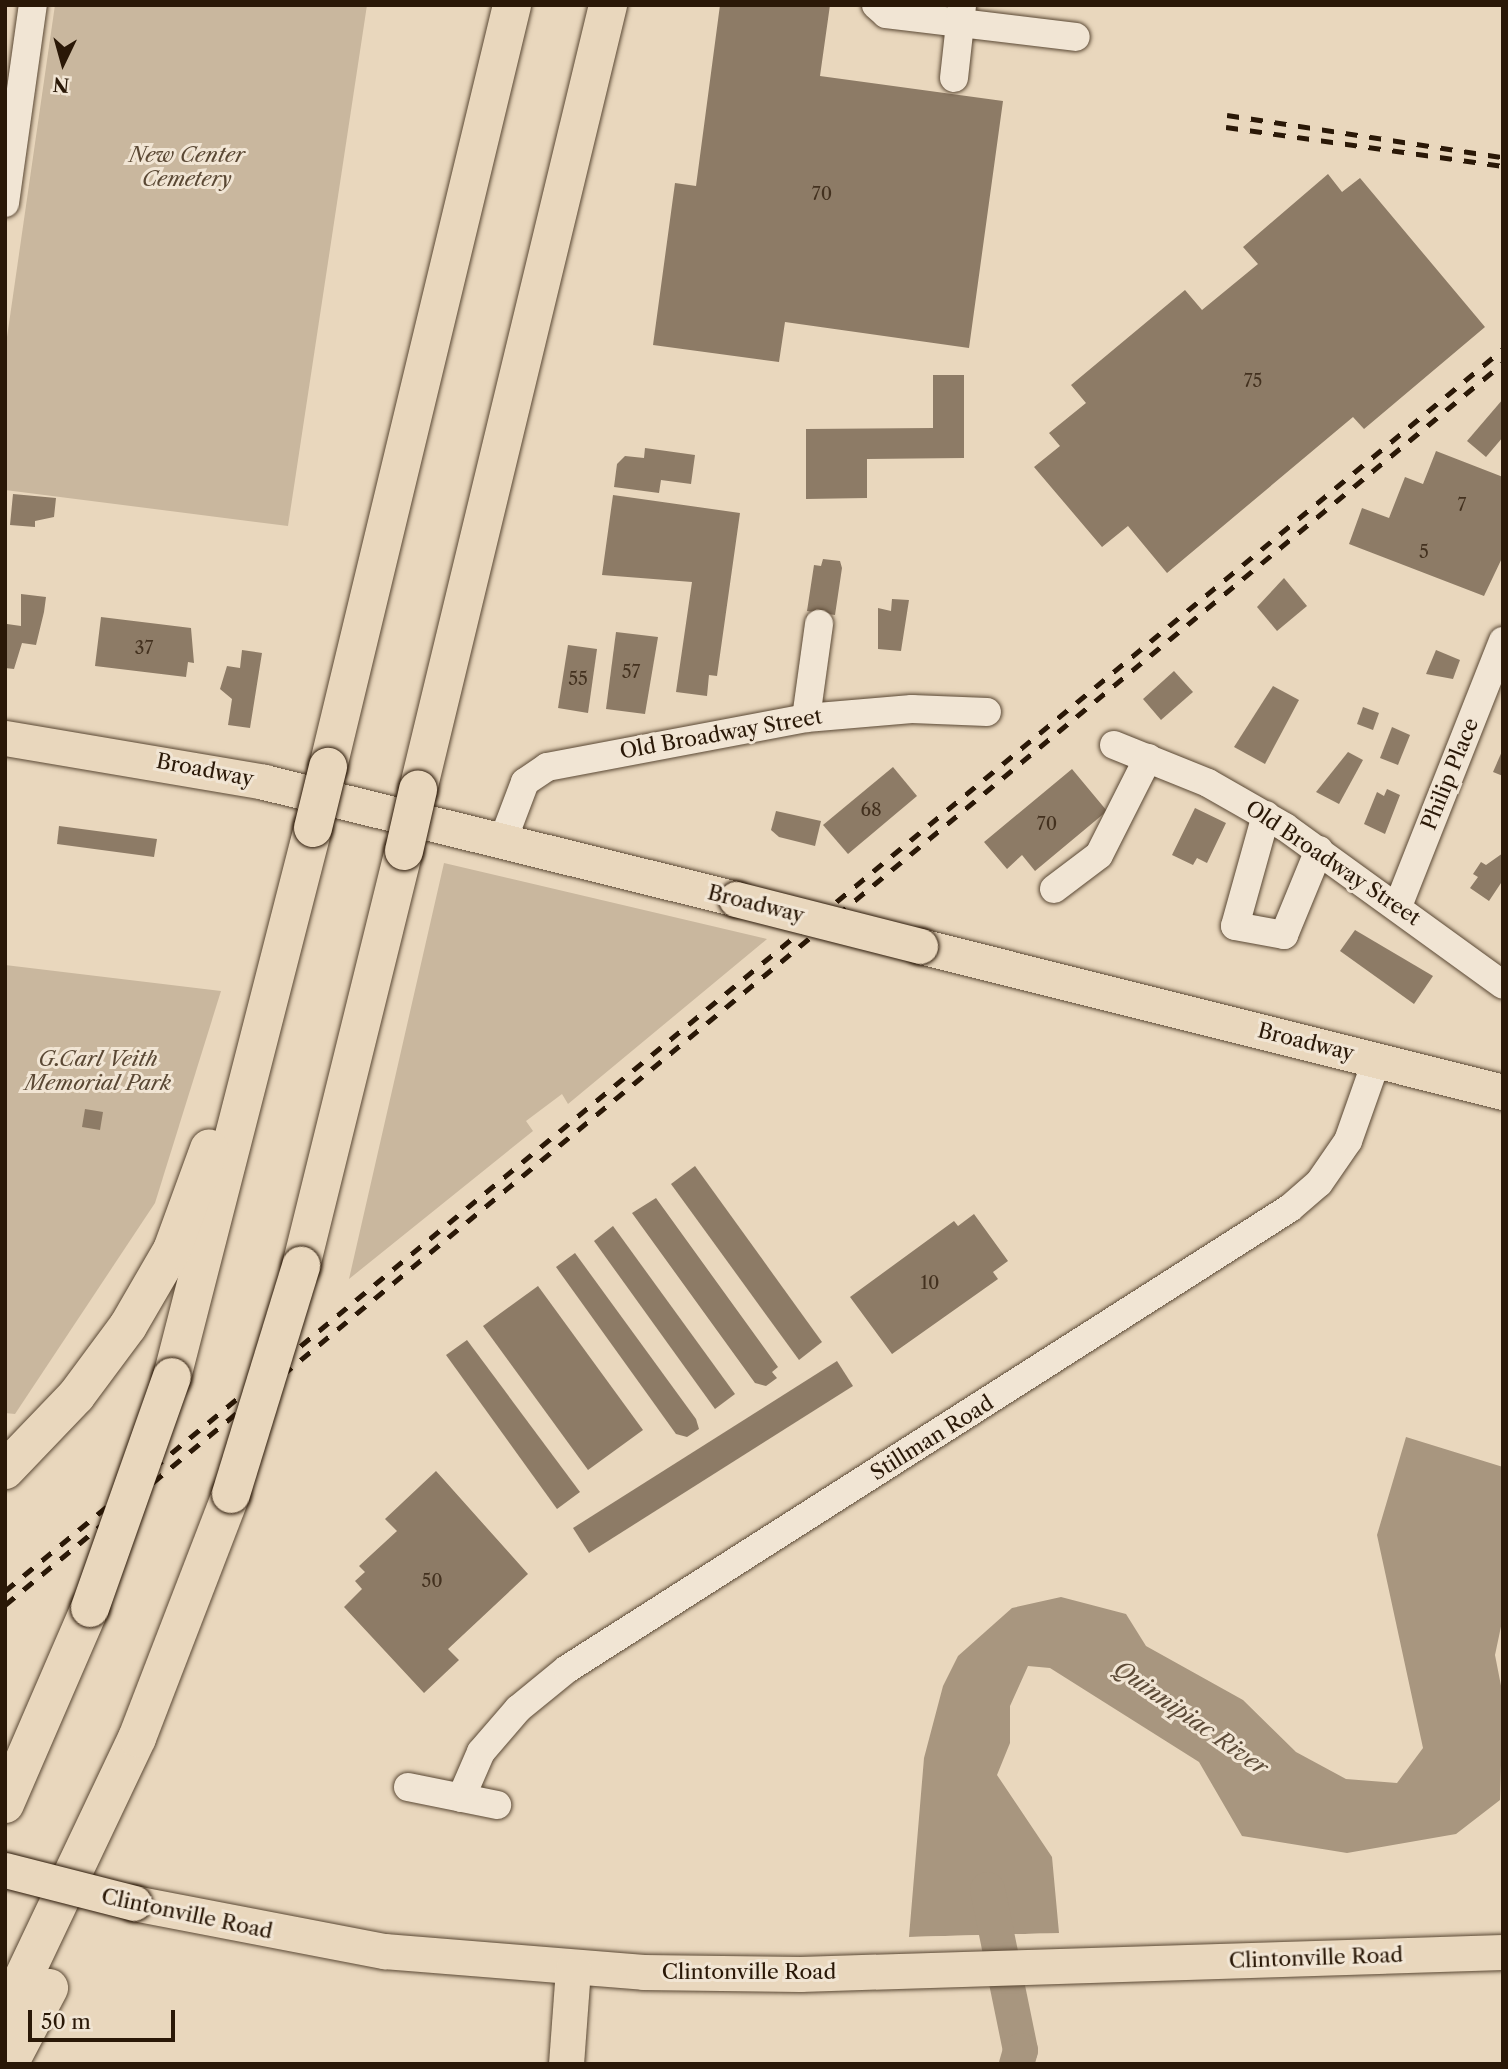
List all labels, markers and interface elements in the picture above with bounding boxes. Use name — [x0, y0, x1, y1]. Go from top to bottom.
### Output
north arrow — [28, 28, 98, 98]
text: N — [52, 72, 70, 97]
park label: New Center Cemetery — [129, 142, 245, 192]
house number: 70 — [812, 183, 832, 205]
house number: 75 — [1244, 370, 1262, 392]
house number: 7 — [1458, 494, 1466, 516]
house number: 5 — [1419, 541, 1429, 563]
house number: 37 — [135, 637, 153, 659]
house number: 57 — [622, 661, 640, 683]
house number: 55 — [568, 668, 588, 690]
street label: Old Broadway Street — [618, 704, 824, 764]
street label: Philip Place — [1416, 714, 1484, 834]
street label: Broadway — [154, 748, 256, 792]
street label: Old Broadway Street — [1241, 795, 1425, 931]
house number: 68 — [860, 799, 882, 821]
house number: 70 — [1037, 813, 1057, 835]
street label: Broadway — [705, 880, 807, 928]
street label: Broadway — [1255, 1018, 1357, 1066]
park label: G.Carl Veith Memorial Park — [25, 1046, 171, 1096]
house number: 10 — [921, 1272, 939, 1294]
street label: Stillman Road — [866, 1390, 998, 1486]
house number: 50 — [421, 1570, 443, 1592]
water label: Quinnipiac River — [1109, 1655, 1273, 1781]
street label: Clintonville Road — [99, 1884, 275, 1944]
street label: Clintonville Road — [1228, 1942, 1404, 1974]
street label: Clintonville Road — [662, 1959, 836, 1985]
scale bar — [32, 1996, 178, 2040]
text: 50 m — [41, 2009, 91, 2034]

